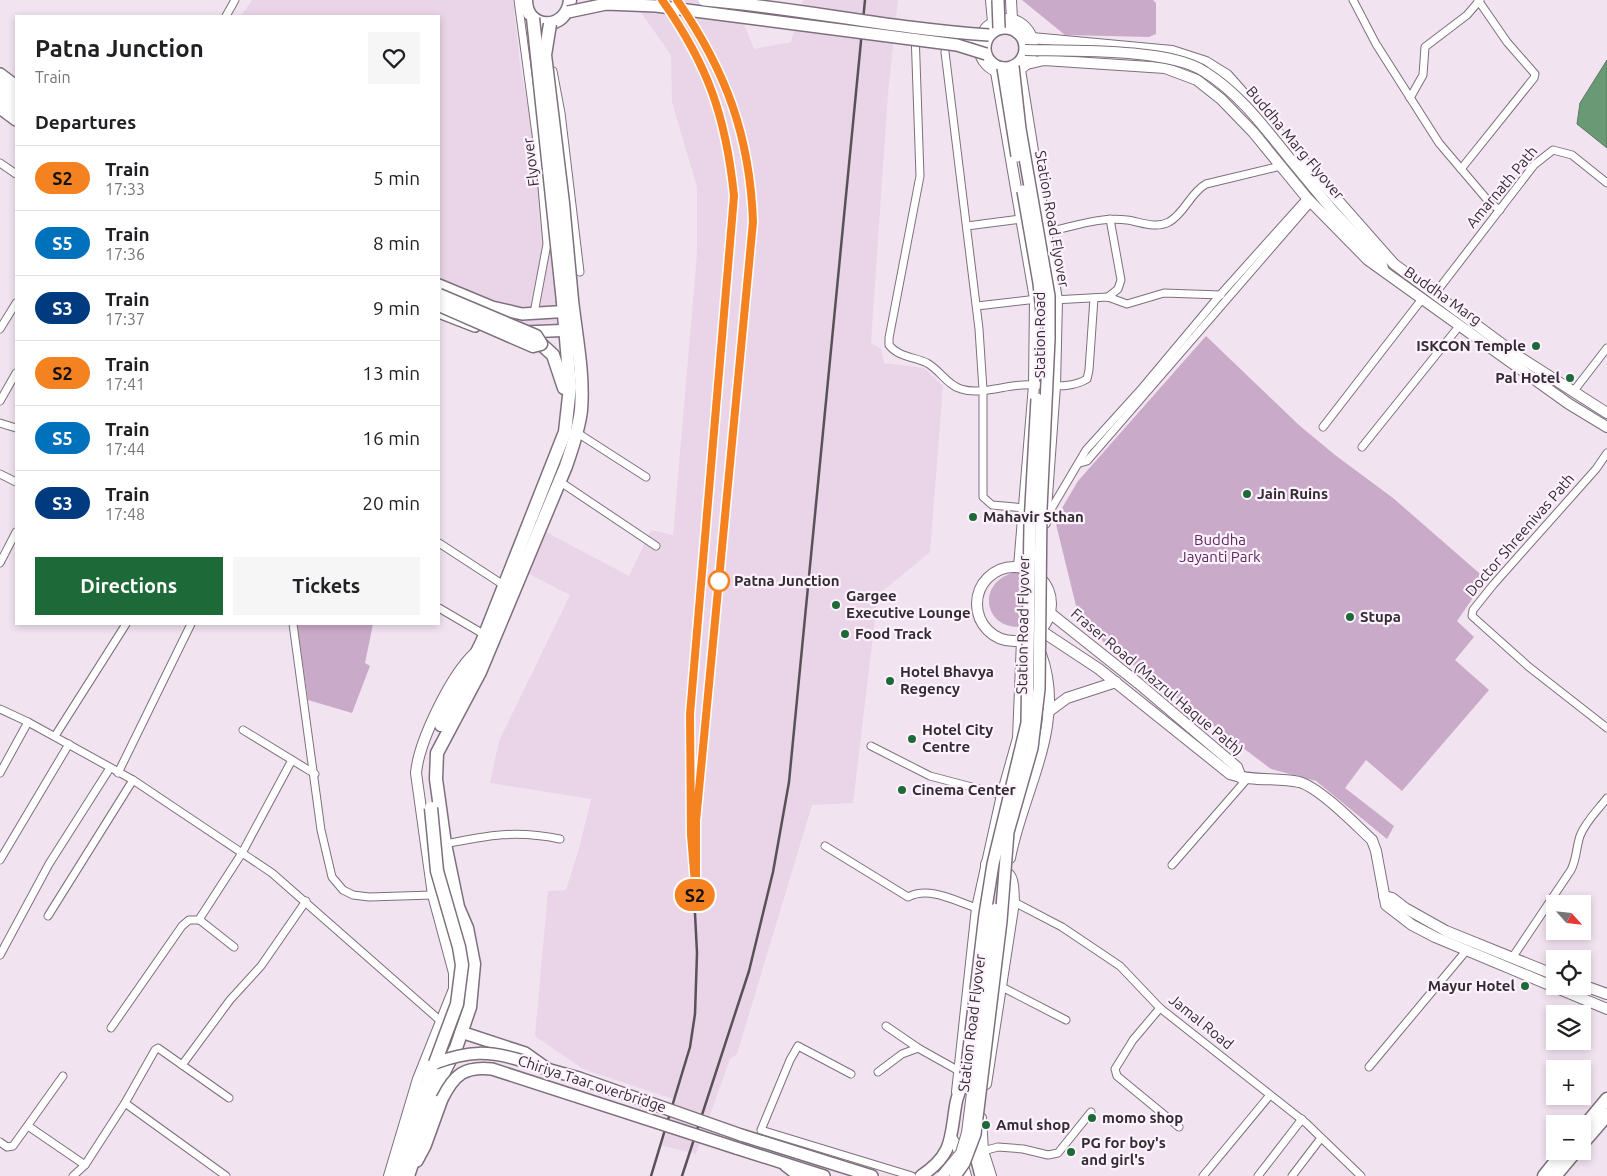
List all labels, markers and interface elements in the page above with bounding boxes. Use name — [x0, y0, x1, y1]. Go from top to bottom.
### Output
button: heart — [368, 32, 420, 84]
text: Patna Junction — [35, 35, 204, 62]
text: Train — [35, 68, 71, 86]
street label: Buddha Marg Flyover — [1243, 83, 1348, 203]
text: Departures — [35, 111, 136, 133]
street label: Flyover — [519, 136, 542, 187]
street label: Amarnath Path — [1463, 142, 1541, 231]
street label: Station Road Flyover — [1032, 149, 1073, 289]
text: Train — [105, 158, 150, 180]
text: 5 min — [373, 167, 420, 189]
text: S2 — [52, 168, 73, 188]
text: 17:33 — [105, 180, 145, 198]
text: Train — [105, 223, 150, 245]
text: 8 min — [373, 232, 420, 254]
text: S5 — [52, 233, 73, 253]
text: 17:36 — [105, 245, 145, 263]
street label: Buddha Marg — [1401, 263, 1485, 328]
text: Train — [105, 288, 150, 310]
street label: Station Road — [1031, 292, 1048, 378]
text: 9 min — [373, 297, 420, 319]
text: S3 — [52, 298, 73, 318]
text: 17:37 — [105, 310, 145, 328]
place label: ISKCON Temple — [1416, 337, 1526, 354]
marker: ISKCON Temple — [1530, 340, 1542, 352]
text: Train — [105, 353, 150, 375]
text: 13 min — [362, 362, 420, 384]
text: S2 — [52, 363, 73, 383]
place label: Pal Hotel — [1495, 369, 1560, 386]
marker: Pal Hotel — [1564, 372, 1576, 384]
text: 17:41 — [105, 375, 145, 393]
text: Train — [105, 418, 150, 440]
text: 16 min — [362, 427, 420, 449]
text: S5 — [52, 428, 73, 448]
text: 17:44 — [105, 440, 145, 458]
street label: Doctor Shreenivas Path — [1462, 470, 1578, 599]
text: Train — [105, 483, 150, 505]
place label: Jain Ruins — [1257, 485, 1328, 502]
marker: Jain Ruins — [1241, 488, 1253, 500]
text: 20 min — [362, 492, 420, 514]
text: S3 — [52, 493, 73, 513]
text: 17:48 — [105, 505, 145, 523]
place label: Mahavir Sthan — [983, 508, 1084, 525]
marker: Mahavir Sthan — [967, 511, 979, 523]
park label: Buddha Jayanti Park — [1179, 531, 1261, 565]
street label: Station Road Flyover — [1013, 555, 1032, 695]
button: Directions — [35, 557, 223, 615]
button: Tickets — [233, 557, 420, 615]
marker: Patna Junction — [708, 570, 730, 592]
place label: Patna Junction — [734, 572, 839, 589]
place label: Gargee Executive Lounge — [846, 587, 971, 621]
marker: Gargee Executive Lounge — [830, 599, 842, 611]
street label: Fraser Road (Mazrul Haque Path) — [1068, 605, 1247, 759]
place label: Stupa — [1360, 608, 1401, 625]
marker: Stupa — [1344, 611, 1356, 623]
place label: Food Track — [855, 625, 933, 642]
marker: Food Track — [839, 628, 851, 640]
place label: Hotel Bhavya Regency — [900, 663, 994, 697]
marker: Hotel Bhavya Regency — [884, 675, 896, 687]
place label: Hotel City Centre — [922, 721, 993, 755]
marker: Hotel City Centre — [906, 733, 918, 745]
place label: Cinema Center — [912, 781, 1017, 798]
marker: Cinema Center — [896, 784, 908, 796]
line badge: S2 — [672, 879, 718, 911]
text: S2 — [685, 885, 705, 905]
north arrow — [1546, 895, 1591, 940]
map controls — [1546, 895, 1591, 1160]
button: locate — [1546, 950, 1591, 995]
street label: Station Road Flyover — [955, 953, 988, 1093]
place label: Mayur Hotel — [1428, 977, 1515, 994]
marker: Mayur Hotel — [1519, 980, 1531, 992]
street label: Jamal Road — [1166, 991, 1237, 1053]
button: layers — [1546, 1005, 1591, 1050]
street label: Chiriya Taar overbridge — [516, 1051, 669, 1116]
button: + — [1546, 1060, 1591, 1105]
place label: momo shop — [1102, 1109, 1183, 1126]
marker: momo shop — [1086, 1112, 1098, 1124]
button: − — [1546, 1115, 1591, 1160]
place label: Amul shop — [996, 1116, 1070, 1133]
marker: Amul shop — [980, 1119, 992, 1131]
place label: PG for boy's and girl's — [1081, 1134, 1166, 1168]
marker: PG for boy's and girl's — [1065, 1146, 1077, 1158]

